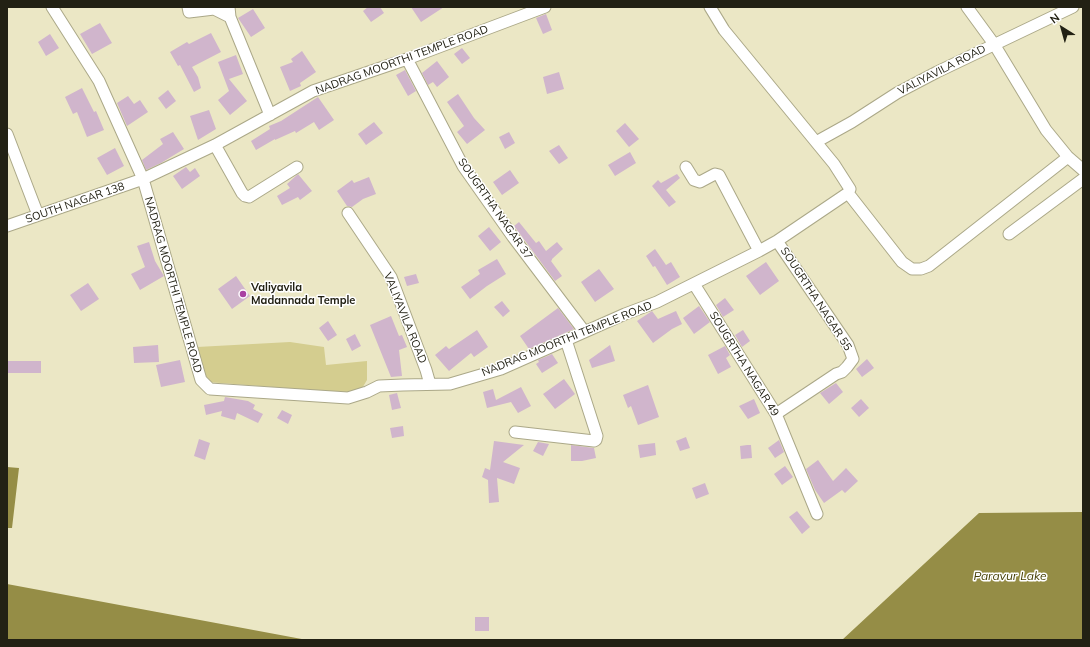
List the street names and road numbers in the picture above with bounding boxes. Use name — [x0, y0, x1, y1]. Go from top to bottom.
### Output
street label: NADRAG MOORTHI TEMPLE ROAD — [314, 23, 490, 97]
street label: VALIYAVILA ROAD — [896, 42, 988, 98]
street label: SOUGRTHA NAGAR 37 — [455, 156, 535, 262]
street label: SOUTH NAGAR 138 — [24, 180, 126, 226]
street label: NADRAG MOORTHI TEMPLE ROAD — [141, 195, 205, 375]
street label: SOUGRTHA NAGAR 55 — [778, 245, 854, 353]
street label: VALIYAVILA ROAD — [381, 271, 429, 365]
street label: NADRAG MOORTHI TEMPLE ROAD — [480, 299, 654, 379]
street label: SOUGRTHA NAGAR 49 — [706, 309, 782, 419]

